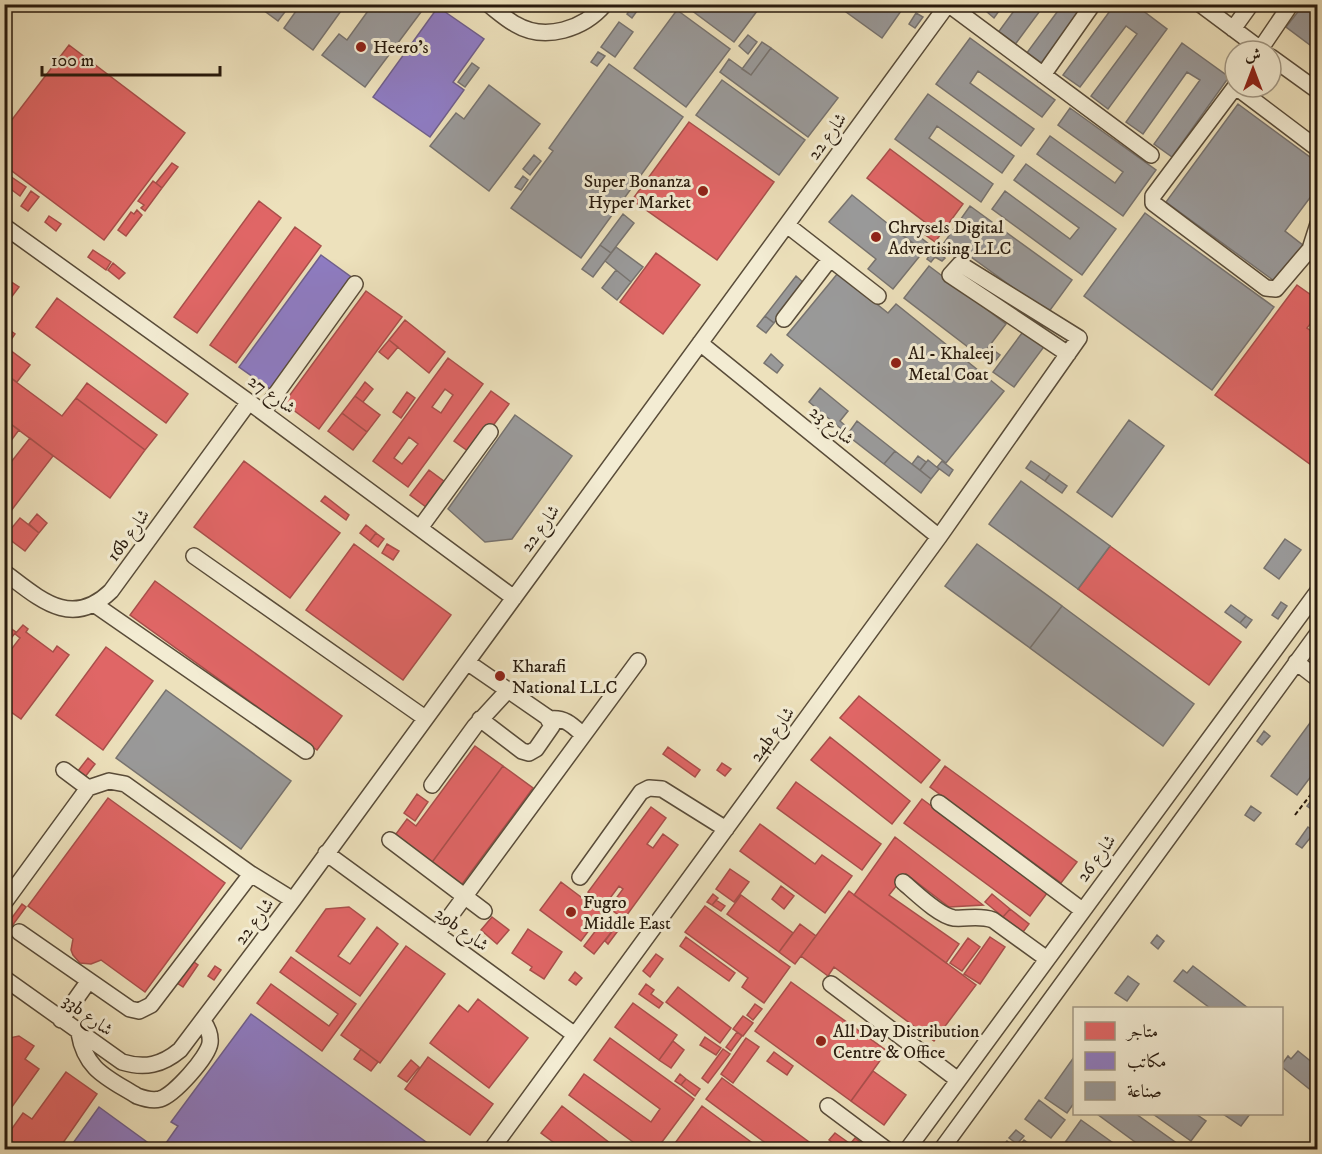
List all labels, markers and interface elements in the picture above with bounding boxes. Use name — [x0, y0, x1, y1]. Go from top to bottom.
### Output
place label: Heero's — [373, 37, 429, 59]
scale bar — [42, 39, 220, 77]
north arrow — [1223, 39, 1283, 99]
marker: Heero's — [354, 40, 368, 54]
text: ش — [1245, 45, 1261, 65]
text: 100 m — [51, 50, 94, 72]
street label: شارع 22 — [803, 109, 855, 166]
place label: Super Bonanza Hyper Market — [584, 171, 691, 214]
marker: Super Bonanza Hyper Market — [696, 184, 710, 198]
place label: Chrysels Digital Advertising LLC — [888, 217, 1011, 260]
marker: Chrysels Digital Advertising LLC — [869, 230, 883, 244]
place label: Al - Khaleej Metal Coat — [908, 343, 994, 386]
marker: Al - Khaleej Metal Coat — [889, 356, 903, 370]
street label: شارع 27 — [242, 370, 299, 422]
street label: شارع 23 — [803, 401, 858, 453]
street label: شارع 22 — [516, 501, 568, 558]
street label: 16b شارع — [102, 505, 158, 568]
place label: Kharafi National LLC — [512, 656, 617, 699]
marker: Kharafi National LLC — [493, 669, 507, 683]
street label: 24b شارع — [745, 703, 803, 768]
street label: شارع 26 — [1072, 831, 1124, 888]
place label: Fugro Middle East — [583, 892, 671, 935]
street label: شارع 22 — [230, 894, 282, 951]
street label: 29b شارع — [428, 903, 493, 959]
marker: Fugro Middle East — [564, 905, 578, 919]
street label: 33b شارع — [56, 990, 117, 1044]
legend — [1073, 1007, 1283, 1115]
place label: All Day Distribution Centre & Office — [833, 1021, 980, 1064]
text: متاجر — [1125, 1021, 1158, 1043]
marker: All Day Distribution Centre & Office — [814, 1034, 828, 1048]
text: مكاتب — [1127, 1051, 1167, 1073]
text: صناعة — [1127, 1081, 1162, 1103]

